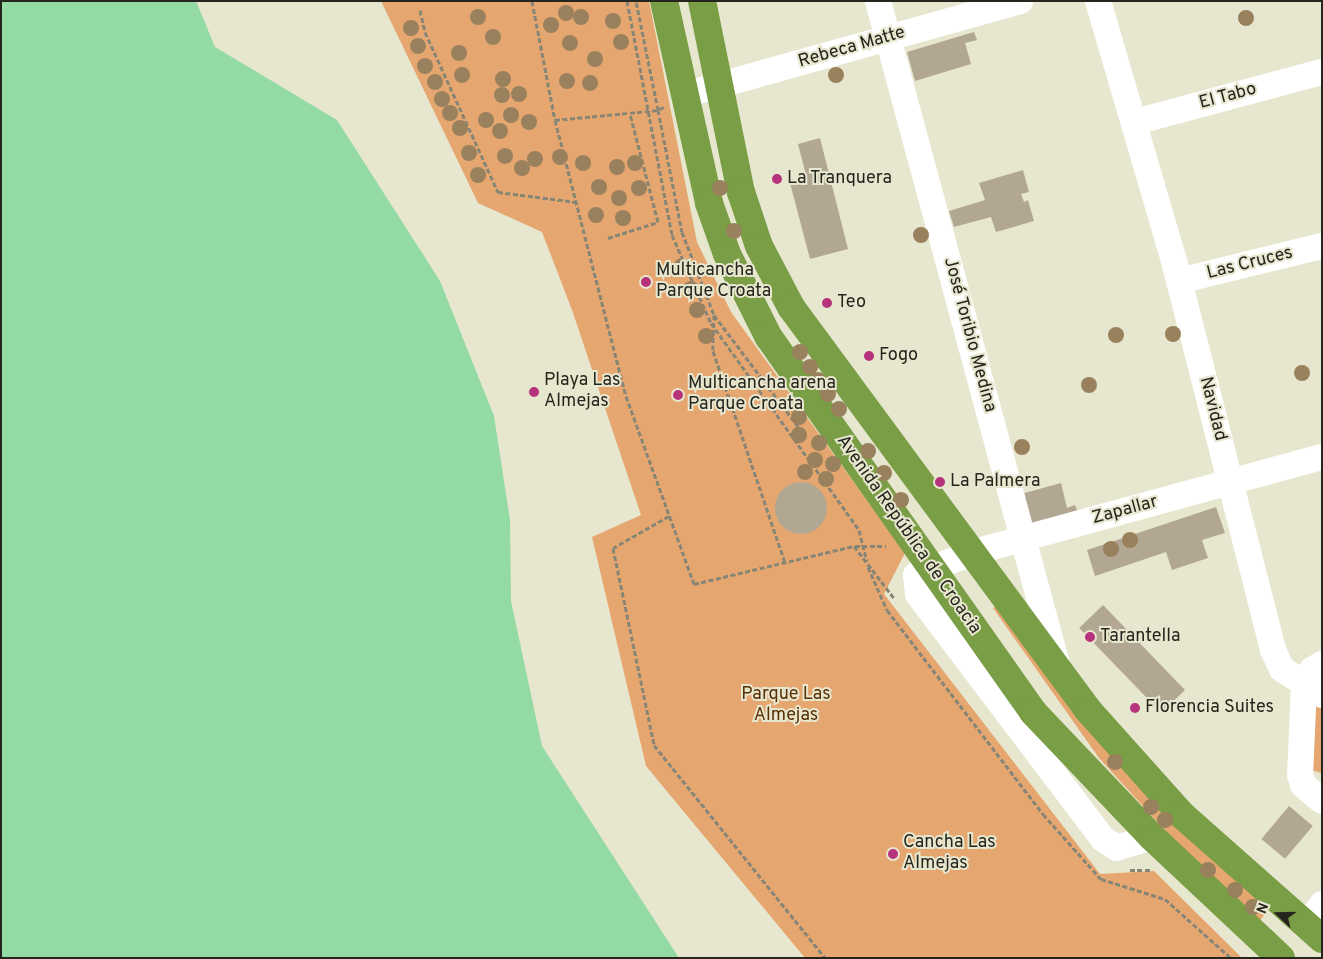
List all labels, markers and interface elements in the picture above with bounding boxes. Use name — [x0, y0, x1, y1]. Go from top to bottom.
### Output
street label: Rebeca Matte — [796, 22, 908, 74]
street label: El Tabo — [1197, 79, 1259, 115]
place label: La Tranquera — [787, 168, 893, 190]
marker: La Tranquera — [771, 173, 783, 185]
street label: Las Cruces — [1205, 243, 1295, 285]
street label: José Toribio Medina — [938, 255, 1000, 415]
place label: Multicancha Parque Croata — [656, 261, 771, 304]
marker: Multicancha Parque Croata — [640, 276, 652, 288]
place label: Teo — [837, 292, 866, 314]
marker: Teo — [821, 297, 833, 309]
place label: Fogo — [879, 345, 918, 367]
marker: Fogo — [863, 350, 875, 362]
place label: Playa Las Almejas — [544, 371, 620, 414]
place label: Multicancha arena Parque Croata — [688, 374, 836, 416]
street label: Navidad — [1194, 375, 1230, 443]
marker: Playa Las Almejas — [528, 386, 540, 398]
marker: Multicancha arena Parque Croata — [672, 389, 684, 401]
street label: Avenida República de Croacia — [831, 431, 985, 639]
place label: La Palmera — [950, 471, 1040, 493]
marker: La Palmera — [934, 476, 946, 488]
street label: Zapallar — [1090, 492, 1160, 530]
place label: Tarantella — [1100, 626, 1180, 648]
marker: Tarantella — [1084, 631, 1096, 643]
park label: Parque Las Almejas — [741, 685, 831, 728]
place label: Florencia Suites — [1145, 697, 1274, 719]
marker: Florencia Suites — [1129, 702, 1141, 714]
place label: Cancha Las Almejas — [903, 833, 996, 876]
marker: Cancha Las Almejas — [887, 848, 899, 860]
north arrow — [1253, 889, 1303, 939]
text: N — [1254, 901, 1273, 916]

